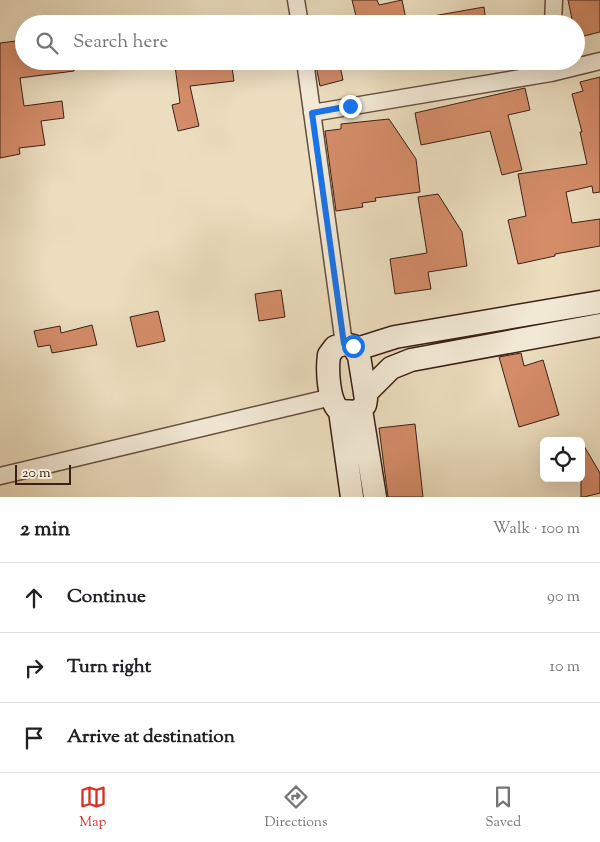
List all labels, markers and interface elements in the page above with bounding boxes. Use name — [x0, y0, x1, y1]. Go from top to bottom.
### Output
search box — [15, 15, 585, 70]
icon: search — [33, 29, 61, 57]
text: Search here — [73, 29, 168, 56]
route end — [339, 95, 362, 118]
route start — [342, 335, 365, 358]
map controls — [540, 437, 585, 482]
button: locate — [540, 437, 585, 482]
scale bar — [15, 462, 71, 485]
text: 20 m — [22, 464, 51, 484]
text: 2 min — [20, 515, 70, 545]
text: Walk · 100 m — [493, 518, 580, 541]
icon: ahead — [20, 584, 48, 612]
text: Continue — [67, 584, 146, 611]
text: 90 m — [547, 586, 580, 609]
icon: right — [20, 654, 48, 682]
text: Turn right — [67, 654, 151, 681]
text: 10 m — [550, 656, 580, 679]
icon: arrive — [20, 724, 48, 752]
text: Arrive at destination — [67, 724, 235, 751]
tab: Map — [79, 783, 107, 833]
tab: Directions — [264, 783, 328, 833]
tab: Saved — [485, 783, 521, 833]

